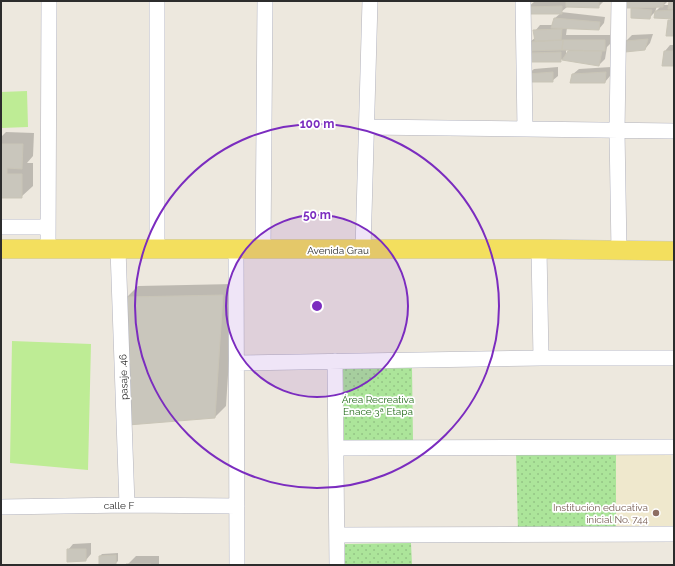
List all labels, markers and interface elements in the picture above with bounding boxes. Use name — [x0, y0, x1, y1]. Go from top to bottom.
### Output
text: 100 m — [300, 117, 334, 131]
text: 50 m — [303, 208, 331, 222]
street label: Avenida Grau — [307, 245, 369, 256]
centre of rings — [310, 299, 324, 313]
street label: pasaje .46 — [117, 354, 130, 400]
park label: Área Recreativa Enace 3ª Etapa — [342, 394, 414, 417]
street label: calle F — [104, 500, 134, 511]
place label: Institución educativa inicial No. 744 — [553, 502, 649, 525]
marker: Institución educativa inicial No. 744 — [651, 508, 661, 518]

